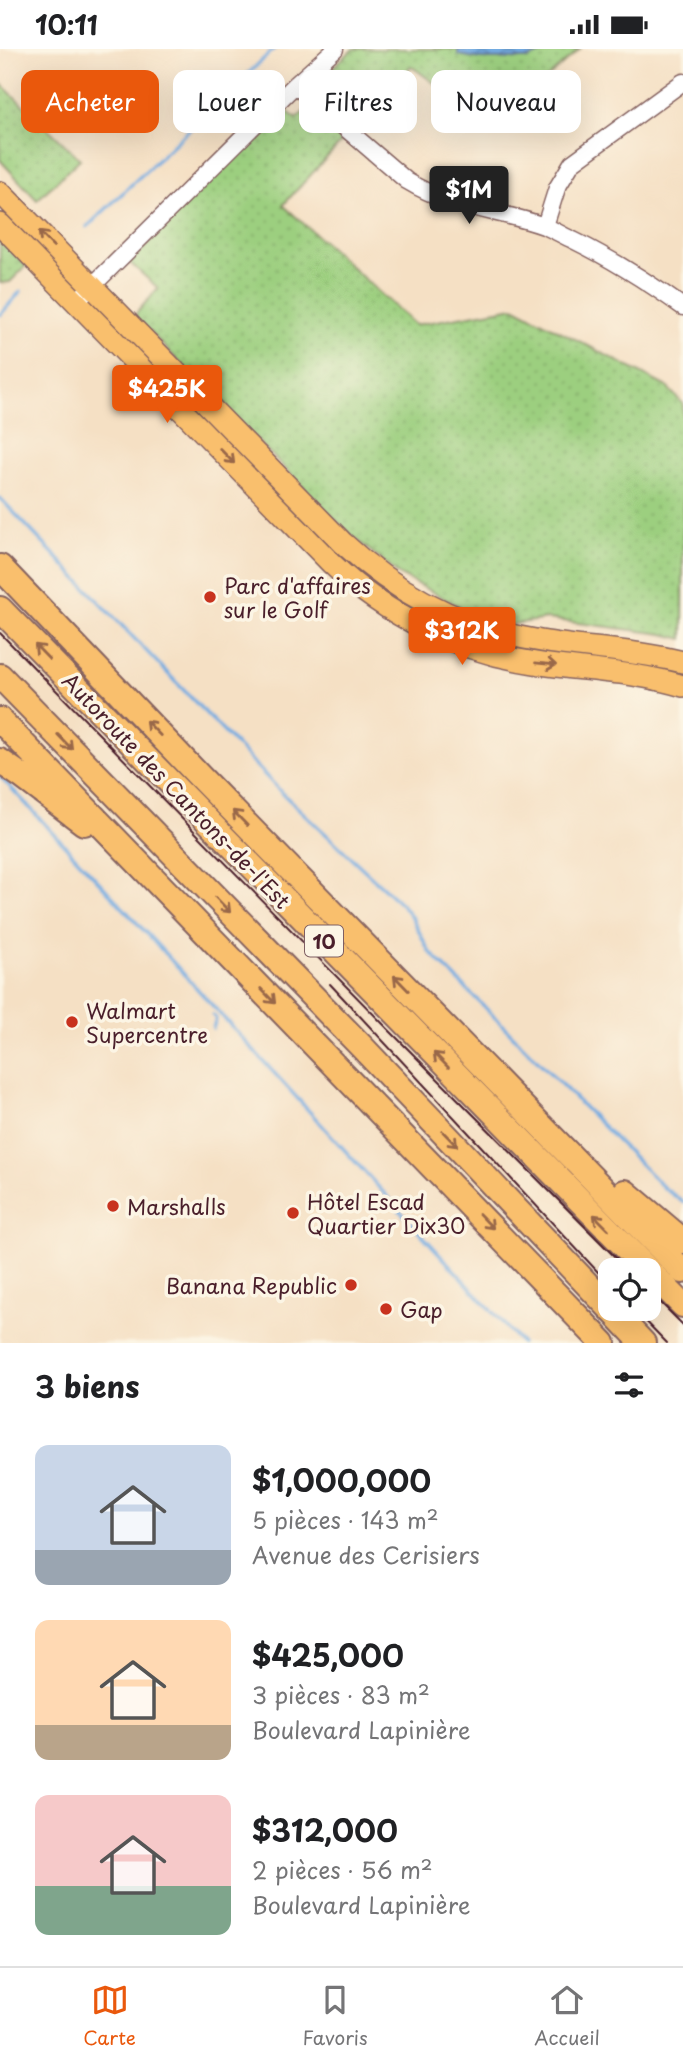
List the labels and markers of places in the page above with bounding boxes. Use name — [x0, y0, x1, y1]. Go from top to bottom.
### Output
pin: $1M — [435, 167, 503, 226]
pin: $425K — [118, 365, 216, 425]
place label: Parc d'affaires sur le Golf — [224, 569, 371, 625]
marker: Parc d'affaires sur le Golf — [202, 589, 218, 605]
pin: $312K — [413, 607, 511, 667]
place label: Walmart Supercentre — [86, 994, 208, 1050]
marker: Walmart Supercentre — [64, 1014, 80, 1030]
place label: Hôtel Escad Quartier Dix30 — [307, 1185, 465, 1241]
place label: Marshalls — [127, 1190, 226, 1222]
marker: Marshalls — [105, 1198, 121, 1214]
marker: Hôtel Escad Quartier Dix30 — [285, 1205, 301, 1221]
place label: Banana Republic — [166, 1269, 337, 1301]
marker: Banana Republic — [343, 1277, 359, 1293]
place label: Gap — [400, 1293, 443, 1325]
marker: Gap — [378, 1301, 394, 1317]

